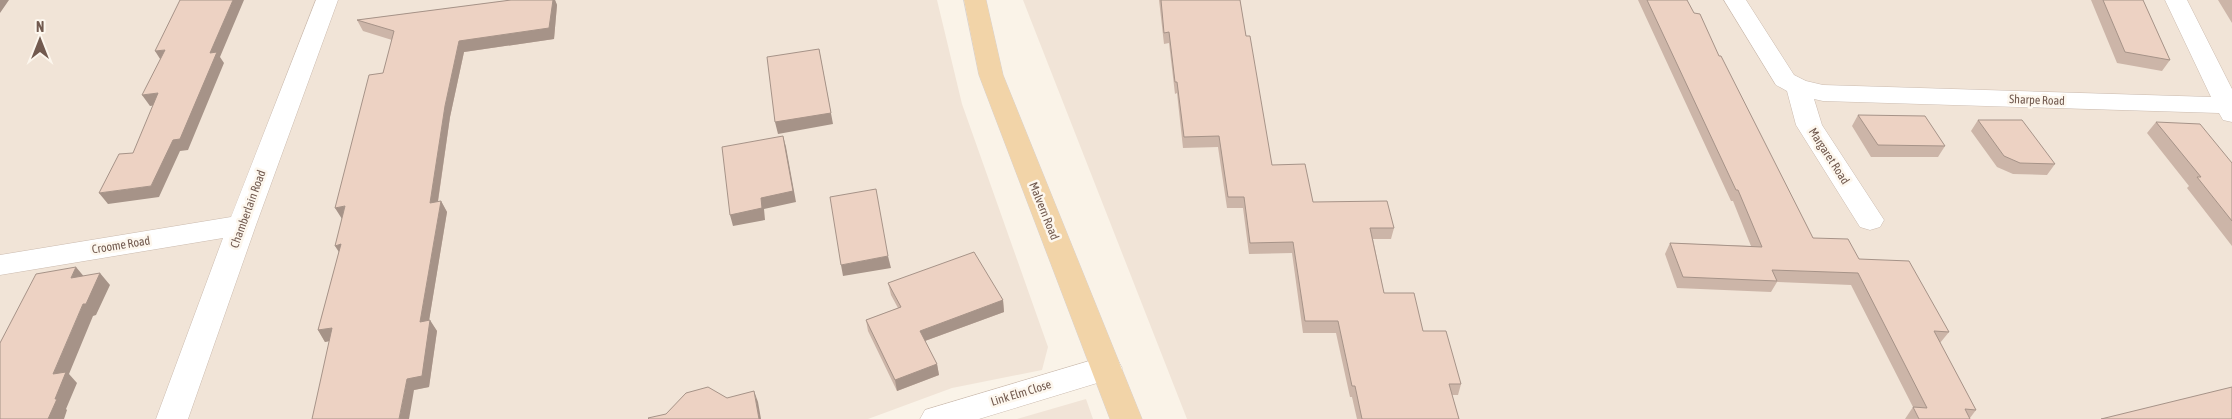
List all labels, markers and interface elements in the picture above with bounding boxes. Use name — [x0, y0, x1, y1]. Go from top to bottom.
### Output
north arrow — [15, 15, 65, 65]
text: N — [36, 19, 44, 35]
street label: Sharpe Road — [2009, 92, 2065, 108]
street label: Margaret Road — [1806, 125, 1852, 187]
street label: Chamberlain Road — [227, 168, 269, 250]
street label: Malvern Road — [1026, 180, 1062, 242]
street label: Croome Road — [91, 233, 151, 257]
street label: Link Elm Close — [989, 377, 1053, 409]

